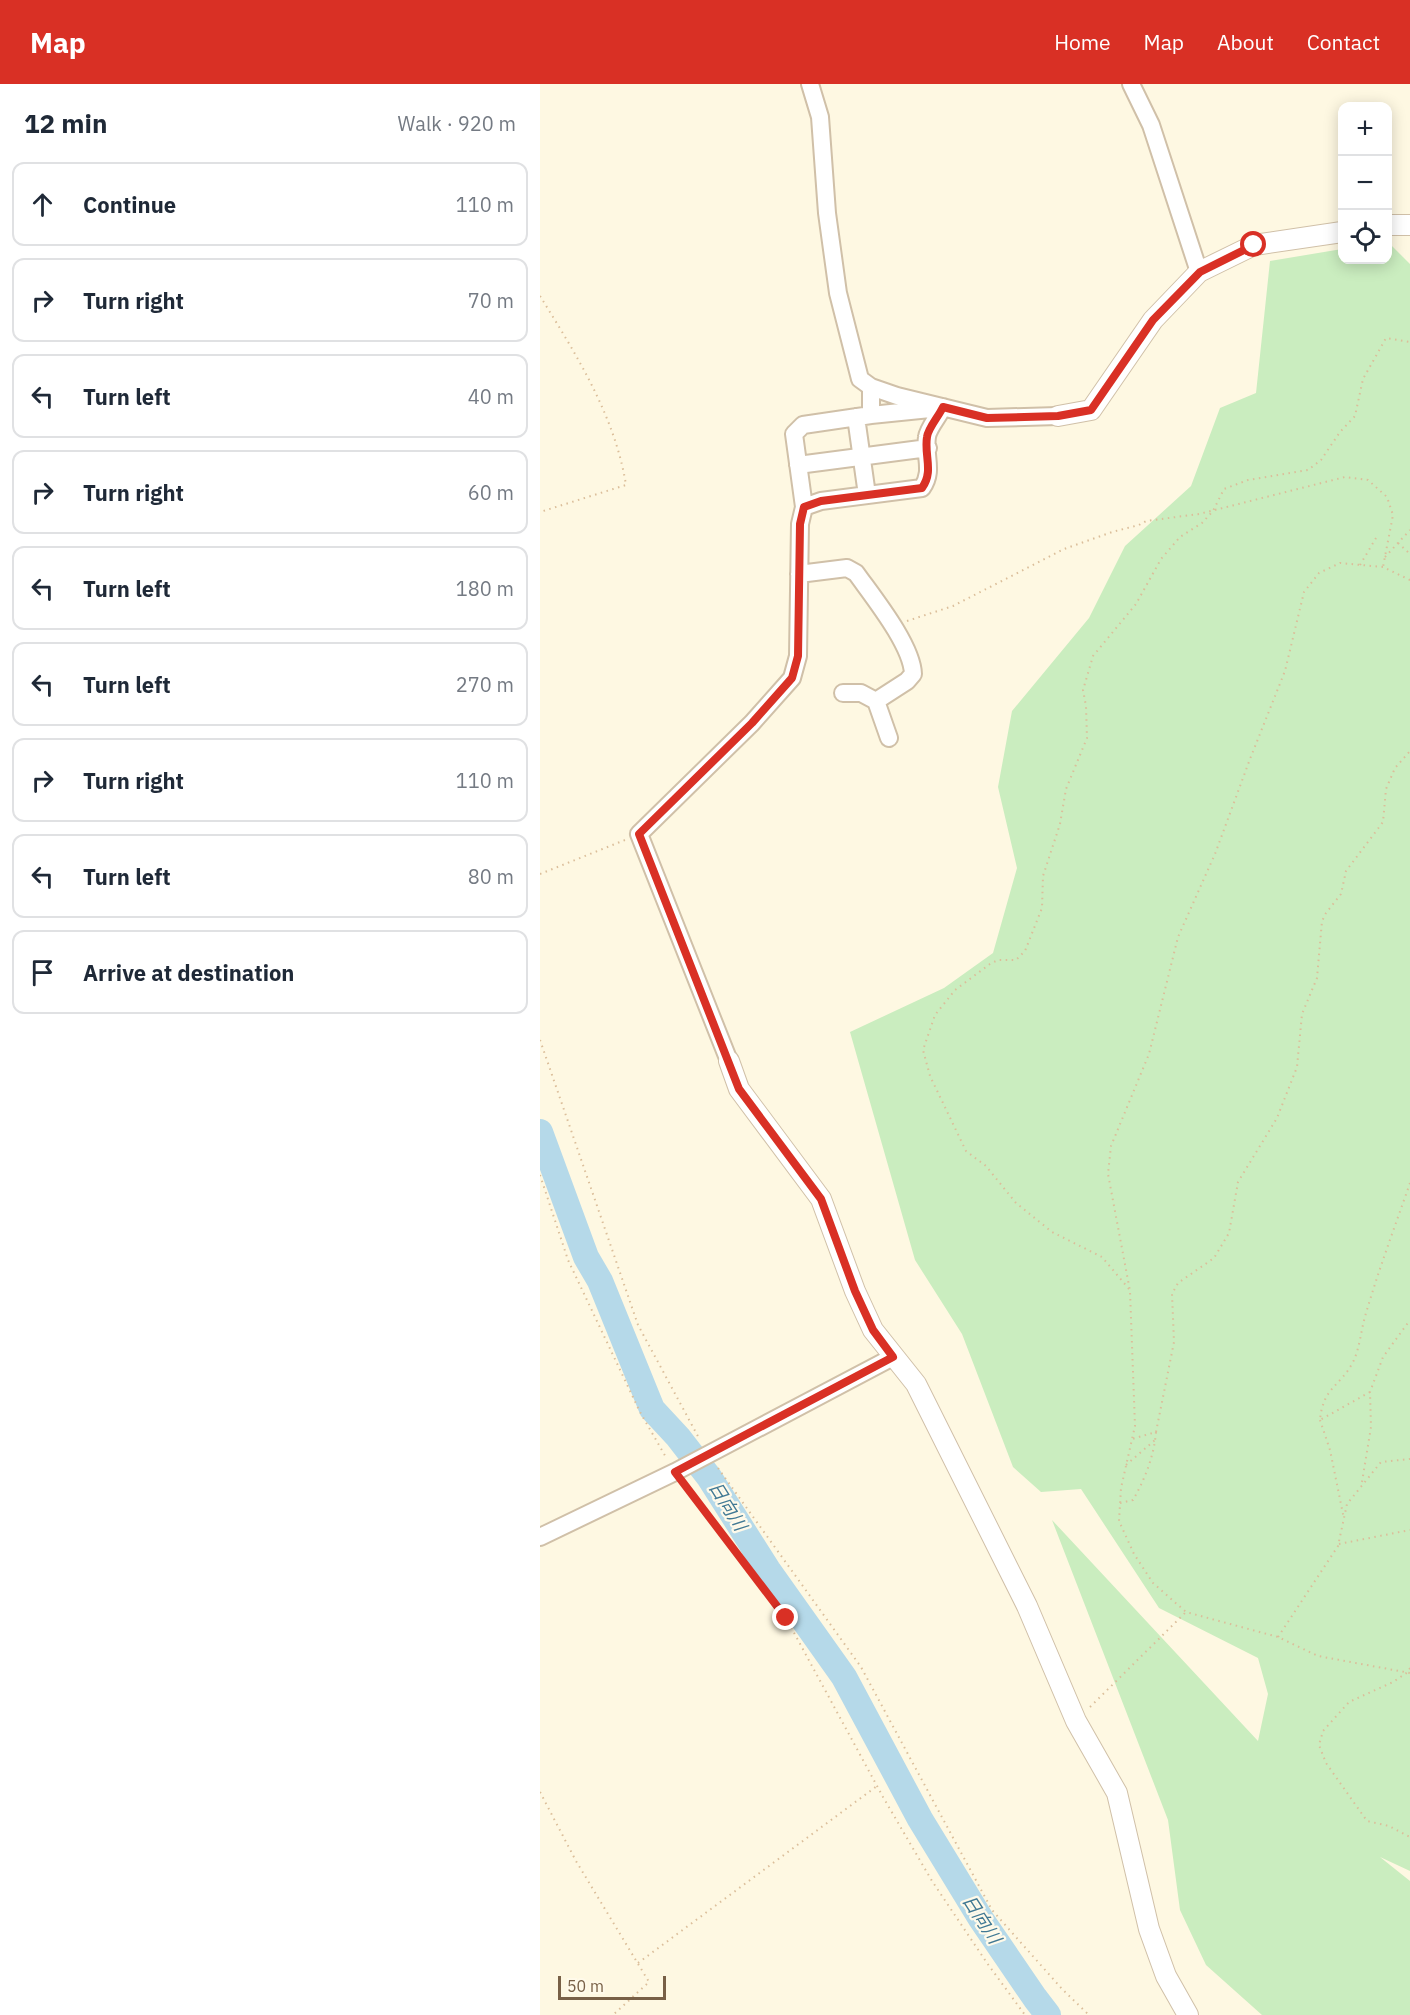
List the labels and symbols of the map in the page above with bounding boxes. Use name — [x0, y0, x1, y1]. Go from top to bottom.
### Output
route start — [1240, 231, 1266, 257]
water label: 日向川 — [704, 1477, 753, 1537]
route end — [772, 1604, 798, 1630]
water label: 日向川 — [958, 1890, 1007, 1950]
scale bar — [558, 1973, 666, 2000]

